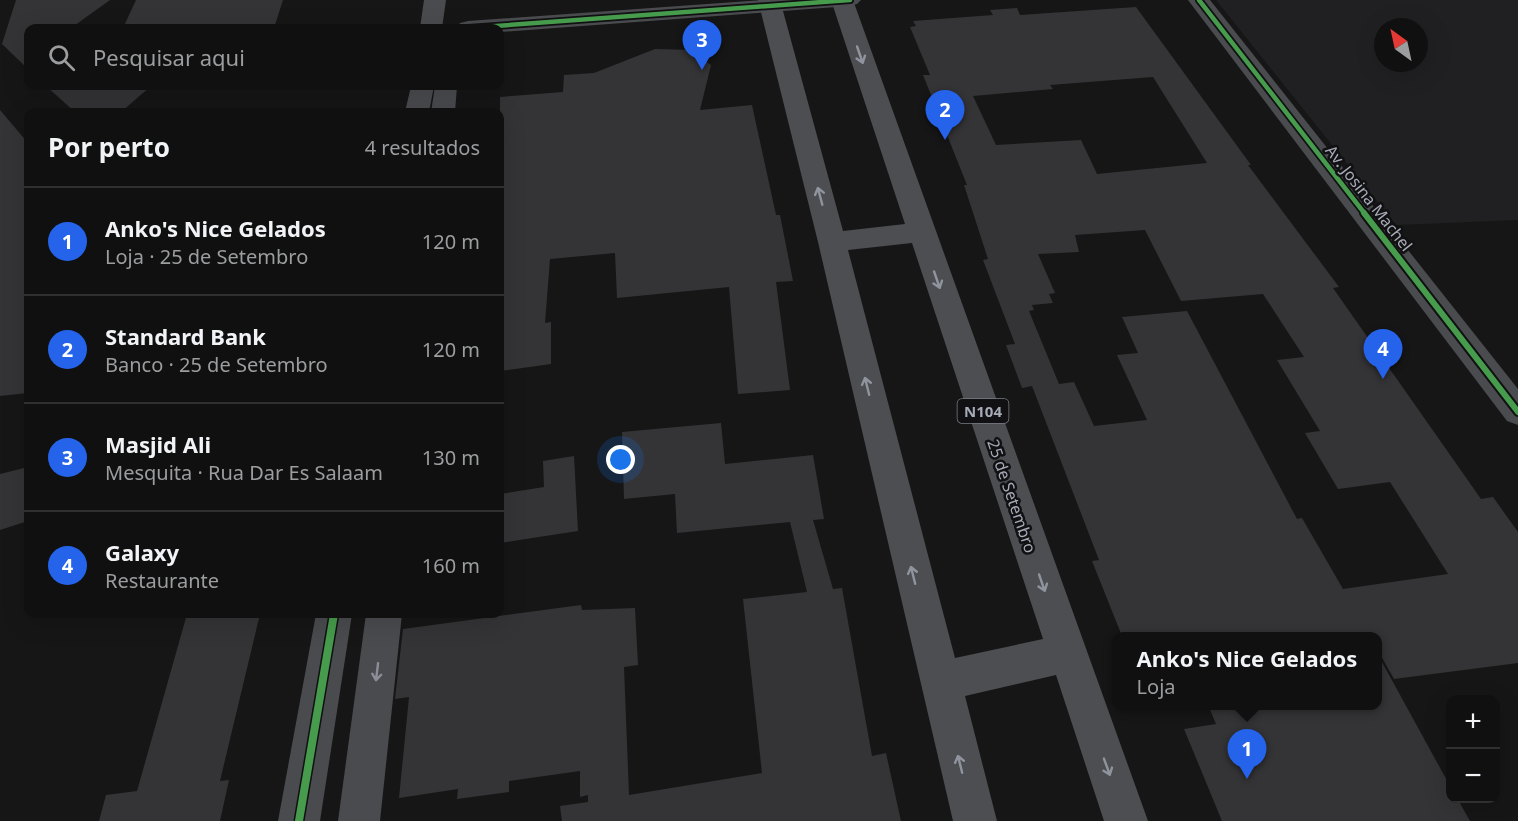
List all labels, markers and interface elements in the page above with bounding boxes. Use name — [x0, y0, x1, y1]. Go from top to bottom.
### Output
north arrow — [1374, 18, 1428, 72]
pin: 3 — [682, 20, 722, 70]
search box — [24, 24, 504, 90]
icon: search — [45, 41, 78, 74]
text: Pesquisar aqui — [93, 42, 245, 72]
one-way arrow — [856, 45, 867, 64]
pin: 2 — [926, 90, 964, 140]
text: Por perto — [48, 129, 170, 165]
text: 4 resultados — [365, 134, 480, 161]
street label: Av. Josina Machel — [1321, 140, 1417, 256]
one-way arrow — [813, 187, 825, 206]
text: Anko's Nice Gelados — [105, 213, 326, 243]
text: 1 — [62, 228, 73, 255]
text: 120 m — [422, 228, 480, 255]
text: Loja · 25 de Setembro — [105, 243, 308, 270]
one-way arrow — [933, 270, 944, 288]
text: Standard Bank — [105, 321, 266, 351]
pin: 4 — [1364, 330, 1402, 379]
text: 2 — [62, 336, 73, 363]
text: 120 m — [422, 336, 480, 363]
text: Banco · 25 de Setembro — [105, 351, 328, 378]
one-way arrow — [860, 377, 872, 396]
road number: N104 — [958, 399, 1008, 423]
text: Masjid Ali — [105, 429, 211, 459]
street label: 25 de Setembro — [982, 436, 1042, 556]
text: 3 — [62, 444, 73, 471]
text: 130 m — [422, 444, 480, 471]
your location — [606, 445, 635, 474]
text: Mesquita · Rua Dar Es Salaam — [105, 459, 383, 486]
text: Galaxy — [105, 537, 179, 567]
text: 4 — [62, 552, 73, 579]
text: 160 m — [422, 552, 480, 579]
one-way arrow — [906, 566, 918, 585]
text: Restaurante — [105, 567, 219, 594]
one-way arrow — [1038, 573, 1049, 592]
popup — [1112, 632, 1382, 710]
text: Anko's Nice Gelados — [1137, 643, 1357, 673]
one-way arrow — [371, 661, 382, 681]
text: Loja — [1137, 673, 1176, 700]
map controls — [1446, 695, 1500, 803]
button: + — [1446, 695, 1500, 749]
pin: 1 — [1228, 730, 1266, 779]
button: − — [1446, 749, 1500, 803]
one-way arrow — [954, 755, 966, 774]
one-way arrow — [1103, 757, 1114, 776]

